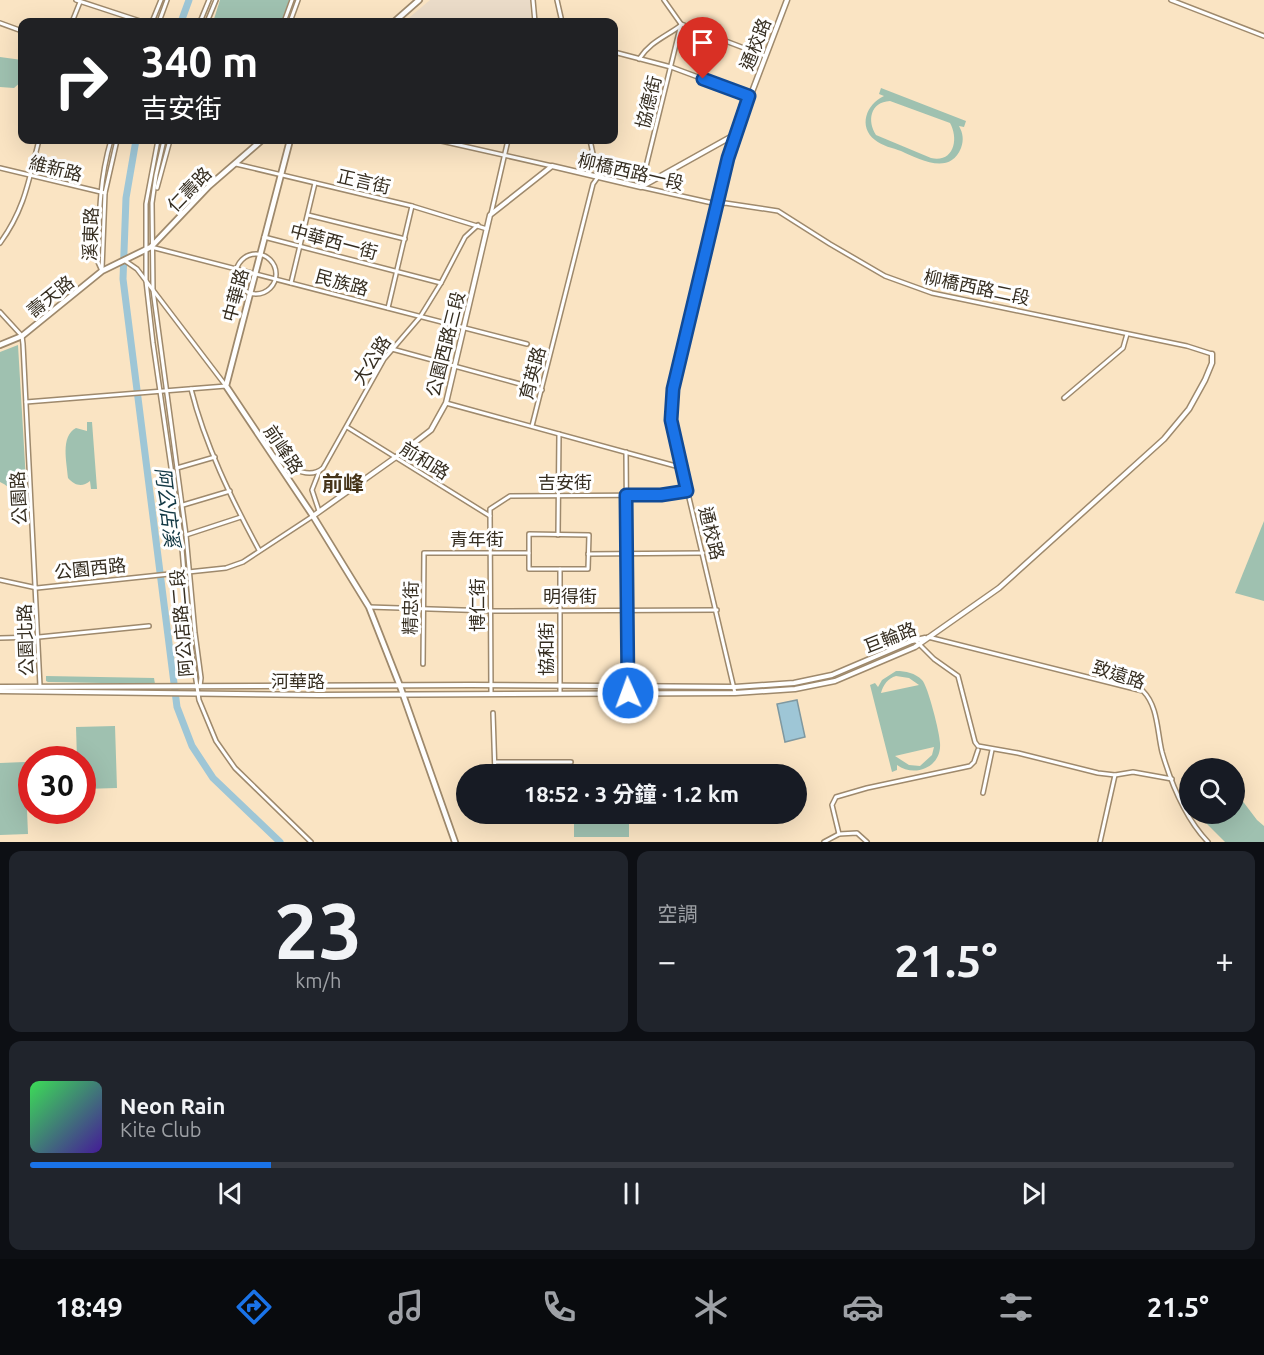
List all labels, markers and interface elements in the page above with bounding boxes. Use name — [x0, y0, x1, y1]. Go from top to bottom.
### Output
street label: 通校路 — [736, 15, 774, 73]
pin — [677, 17, 728, 79]
icon: arrive — [686, 26, 719, 59]
text: 340 m — [141, 38, 258, 85]
icon: right — [42, 42, 120, 120]
street label: 協德街 — [632, 73, 664, 131]
text: 吉安街 — [141, 93, 222, 123]
street label: 柳橋西路一段 — [576, 149, 686, 193]
street label: 維新路 — [27, 152, 85, 184]
street label: 仁壽路 — [163, 163, 215, 215]
street label: 正言街 — [335, 165, 393, 197]
street label: 溪東路 — [79, 207, 101, 261]
street label: 中華西一街 — [288, 220, 380, 262]
street label: 民族路 — [313, 265, 371, 299]
street label: 中華路 — [218, 266, 252, 324]
street label: 柳橋西路二段 — [922, 266, 1032, 308]
street label: 壽天路 — [23, 271, 77, 321]
street label: 公園西路三段 — [422, 289, 468, 399]
street label: 大公路 — [348, 332, 394, 388]
street label: 育英路 — [515, 344, 549, 402]
street label: 前峰路 — [261, 421, 307, 477]
street label: 前和路 — [397, 437, 453, 483]
water label: 阿公店溪 — [152, 466, 185, 551]
street label: 公園路 — [7, 471, 29, 525]
district label: 前峰 — [322, 471, 364, 495]
street label: 吉安街 — [538, 472, 592, 492]
street label: 通校路 — [696, 504, 728, 562]
street label: 青年街 — [450, 529, 504, 549]
street label: 公園西路 — [53, 554, 127, 582]
street label: 阿公店路二段 — [166, 568, 196, 678]
street label: 博仁街 — [467, 578, 487, 632]
street label: 精忠街 — [400, 581, 420, 635]
street label: 明得街 — [543, 586, 597, 606]
street label: 公園北路 — [14, 604, 36, 676]
street label: 巨輪路 — [861, 618, 919, 656]
street label: 協和街 — [536, 622, 556, 676]
street label: 致遠路 — [1090, 656, 1148, 692]
position arrow — [596, 661, 660, 725]
street label: 河華路 — [271, 671, 325, 691]
speed limit sign: 30 — [18, 746, 96, 824]
map controls — [1179, 758, 1245, 824]
button: search — [1179, 758, 1245, 824]
text: 18:52 · 3 分鐘 · 1.2 km — [524, 781, 739, 806]
text: 23 — [274, 886, 362, 974]
text: 空調 — [658, 902, 698, 925]
text: 21.5° — [894, 935, 997, 986]
text: − — [658, 942, 676, 979]
text: + — [1215, 942, 1234, 979]
text: km/h — [295, 969, 341, 992]
text: Neon Rain — [120, 1093, 225, 1118]
text: Kite Club — [120, 1118, 202, 1141]
icon: previous — [214, 1177, 247, 1210]
icon: pause — [615, 1177, 648, 1210]
icon: next — [1017, 1177, 1050, 1210]
icon: directions — [233, 1286, 275, 1328]
icon: music — [385, 1286, 427, 1328]
icon: phone — [538, 1286, 580, 1328]
icon: climate — [690, 1286, 732, 1328]
icon: car — [842, 1286, 884, 1328]
icon: filters — [995, 1286, 1037, 1328]
text: 18:49 — [55, 1292, 123, 1322]
text: 21.5° — [1147, 1292, 1209, 1322]

